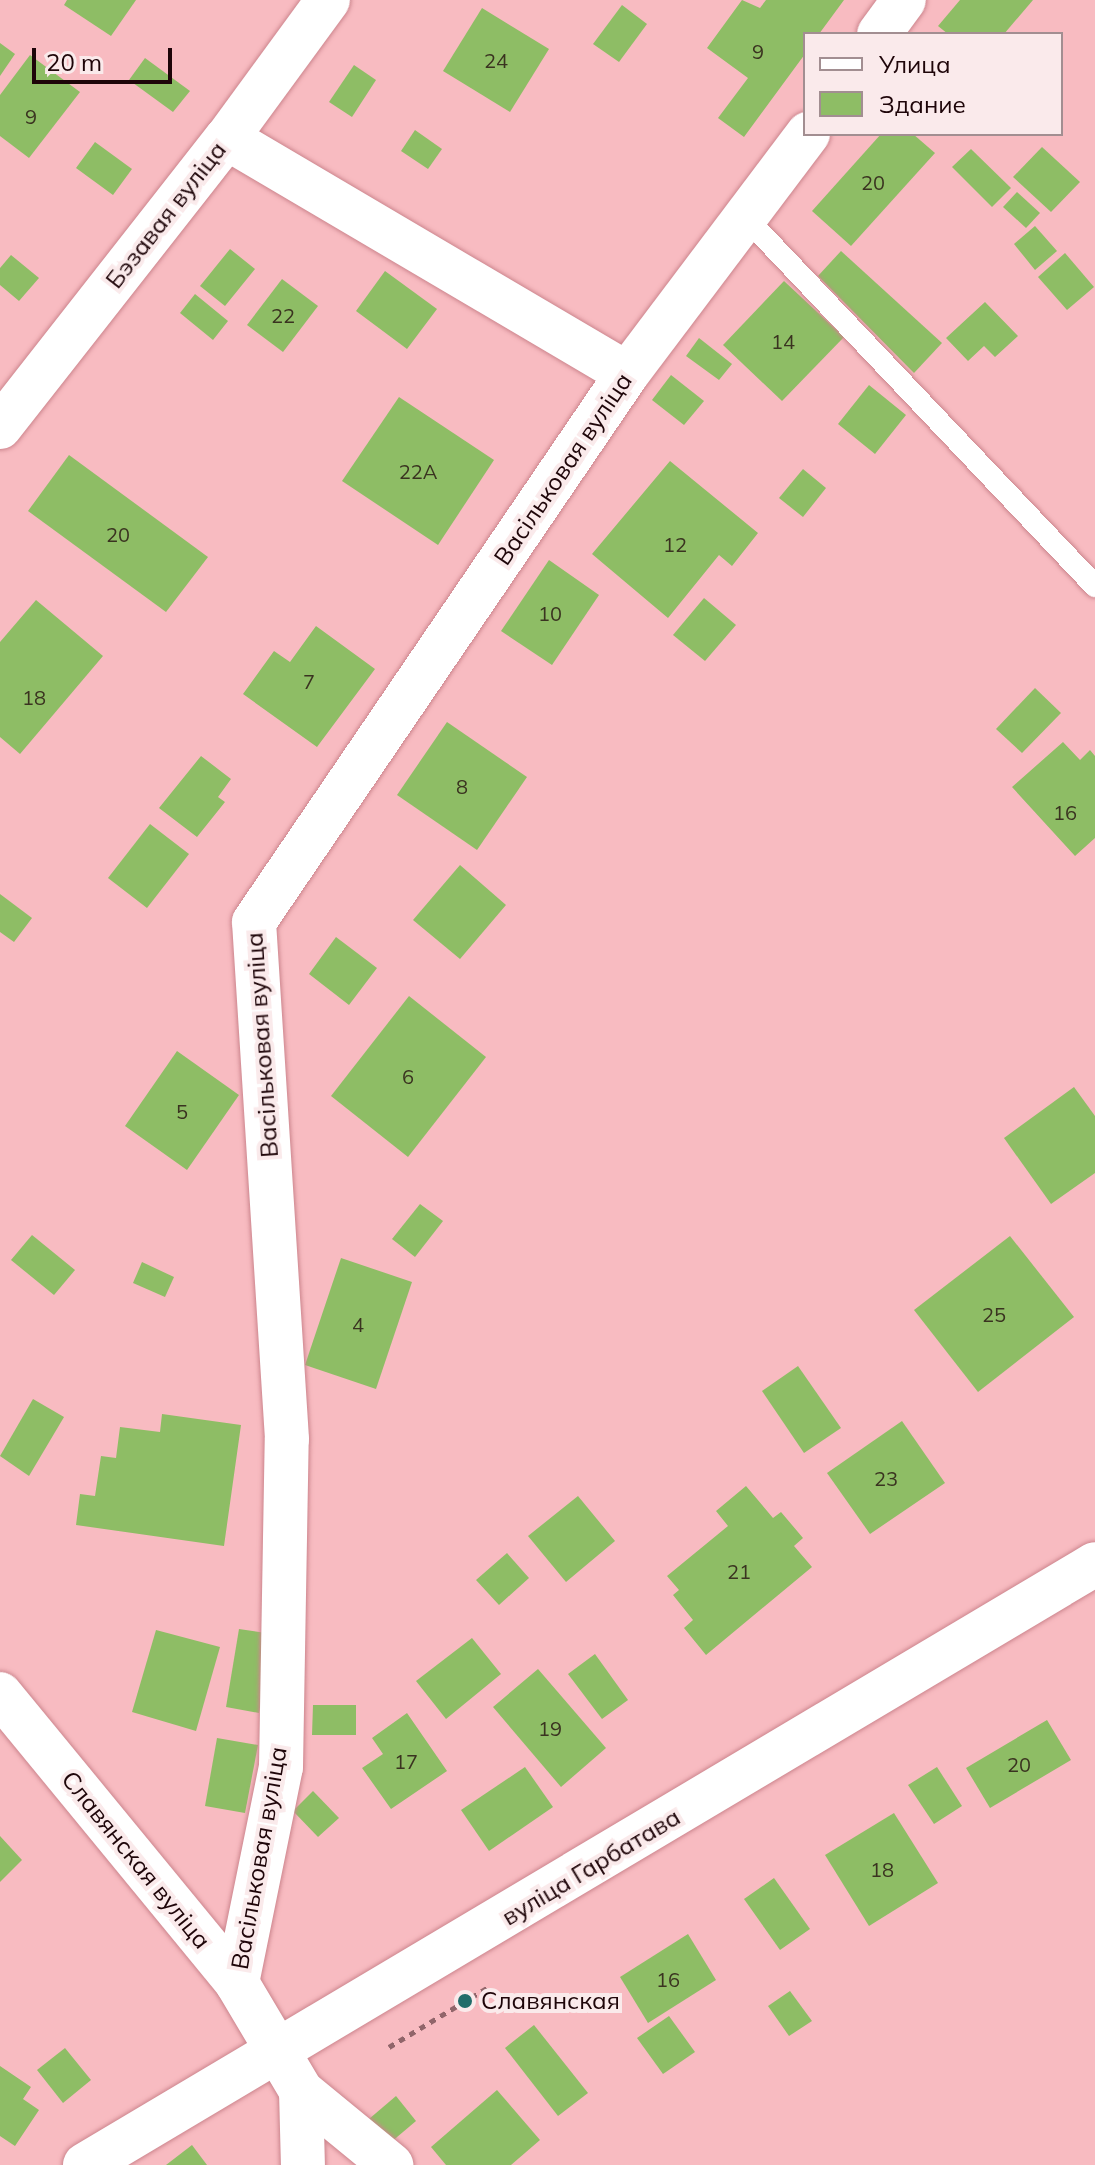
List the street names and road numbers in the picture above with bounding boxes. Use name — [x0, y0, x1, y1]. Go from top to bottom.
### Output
street label: Бэзавая вуліца — [100, 136, 232, 294]
street label: Васільковая вуліца — [488, 367, 638, 571]
street label: Васільковая вуліца — [240, 931, 284, 1159]
street label: Васільковая вуліца — [225, 1744, 293, 1972]
street label: Славянская вуліца — [56, 1765, 216, 1955]
street label: вуліца Гарбатава — [497, 1802, 685, 1932]

